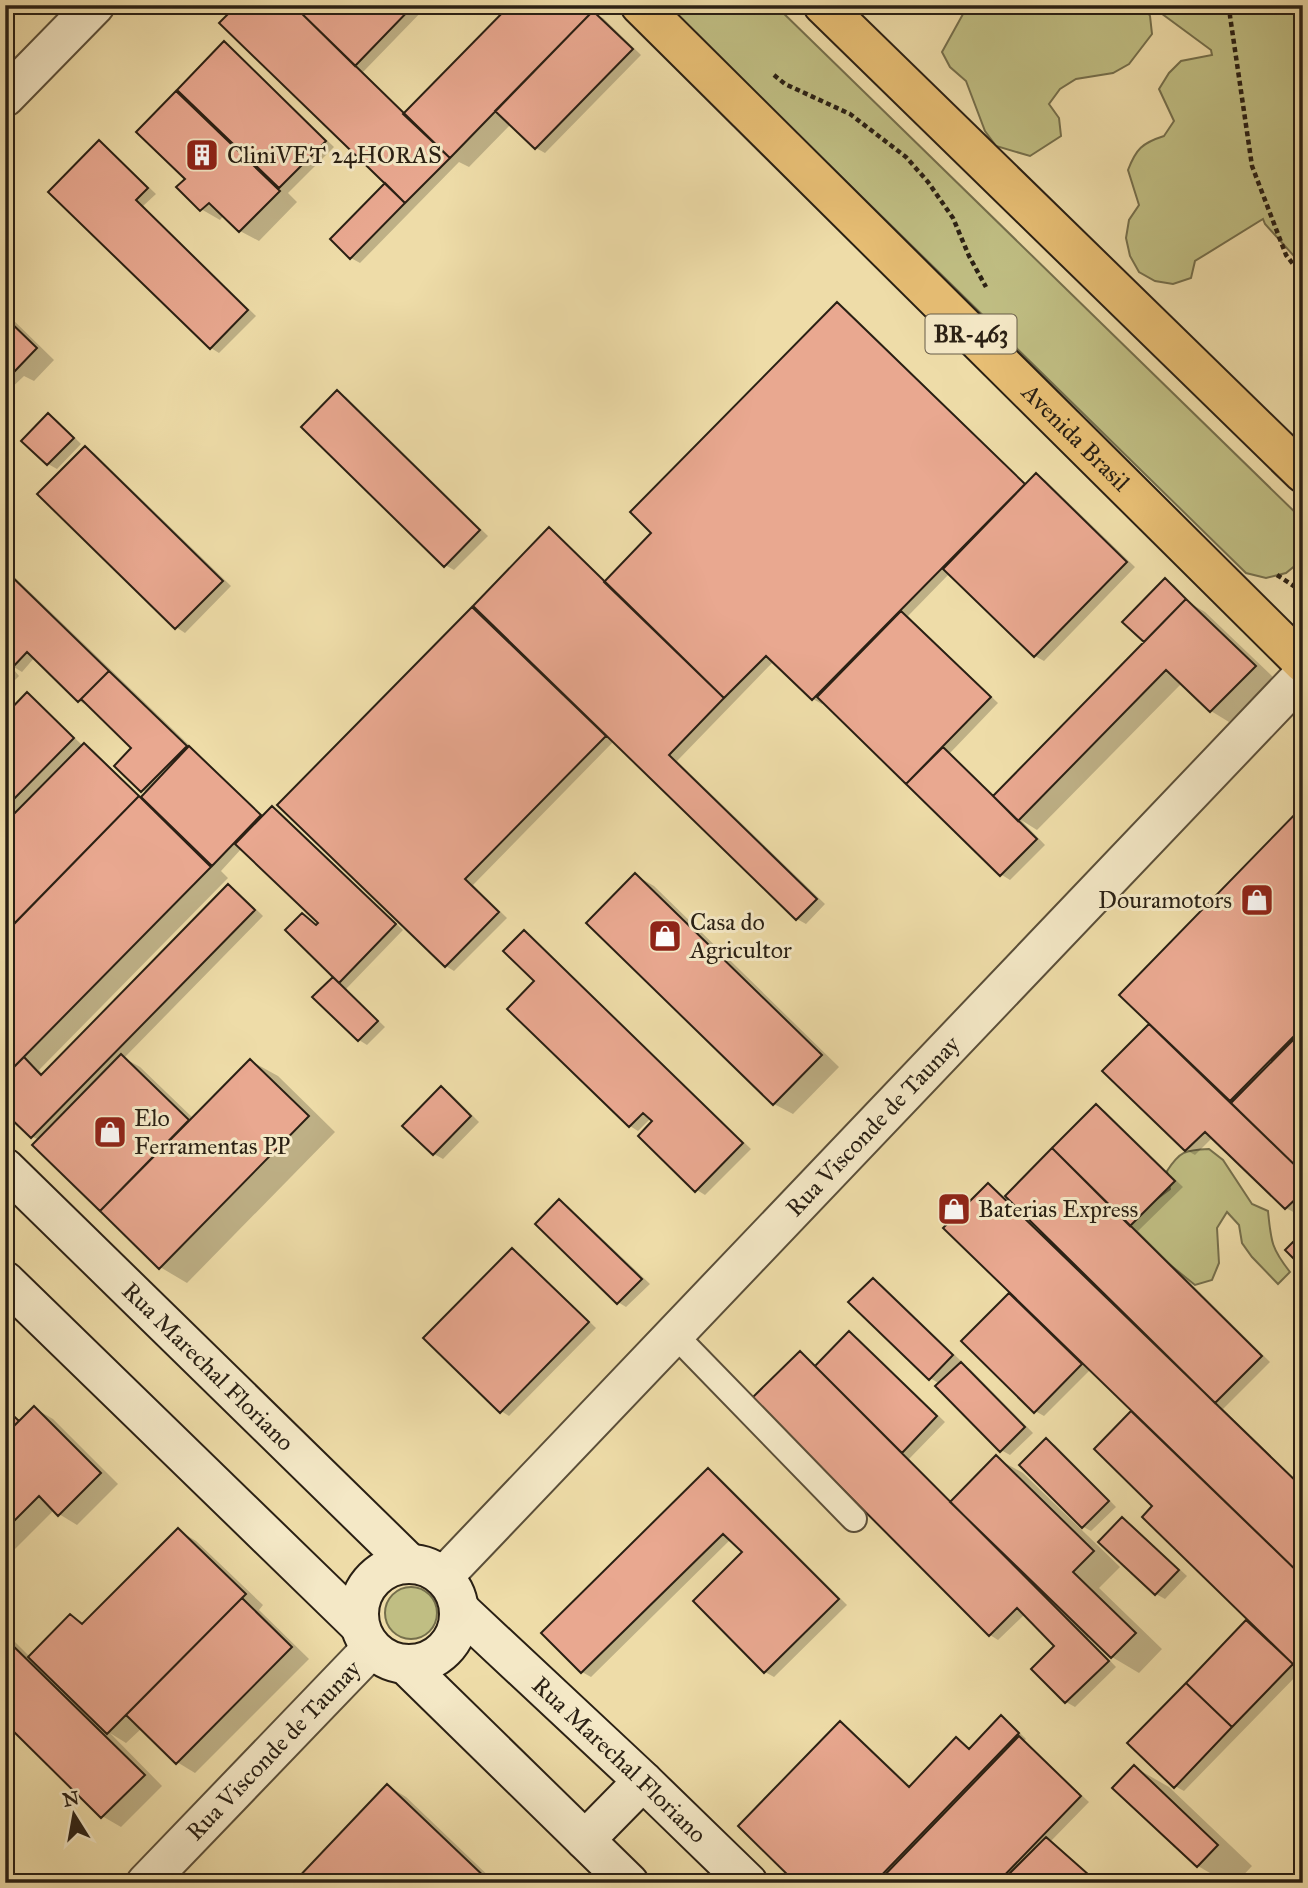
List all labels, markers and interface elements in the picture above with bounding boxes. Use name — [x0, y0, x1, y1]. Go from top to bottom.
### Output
building icon: CliniVET 24HORAS — [183, 136, 221, 174]
place label: CliniVET 24HORAS — [227, 140, 442, 170]
road number: BR-463 — [926, 314, 1016, 354]
street label: Avenida Brasil — [1015, 377, 1136, 498]
shop icon: Douramotors — [1238, 881, 1276, 919]
place label: Douramotors — [1098, 885, 1232, 915]
place label: Casa do Agricultor — [689, 907, 792, 965]
shop icon: Casa do Agricultor — [646, 917, 684, 955]
street label: Rua Visconde de Taunay — [780, 1029, 967, 1223]
place label: Elo Ferramentas PP — [134, 1103, 291, 1161]
shop icon: Elo Ferramentas PP — [91, 1113, 129, 1151]
shop icon: Baterias Express — [935, 1190, 973, 1228]
place label: Baterias Express — [978, 1194, 1138, 1224]
street label: Rua Marechal Floriano — [116, 1276, 300, 1457]
street label: Rua Visconde de Taunay — [180, 1653, 368, 1847]
street label: Rua Marechal Floriano — [526, 1670, 713, 1849]
north arrow — [38, 1780, 108, 1850]
text: N — [61, 1786, 81, 1812]

